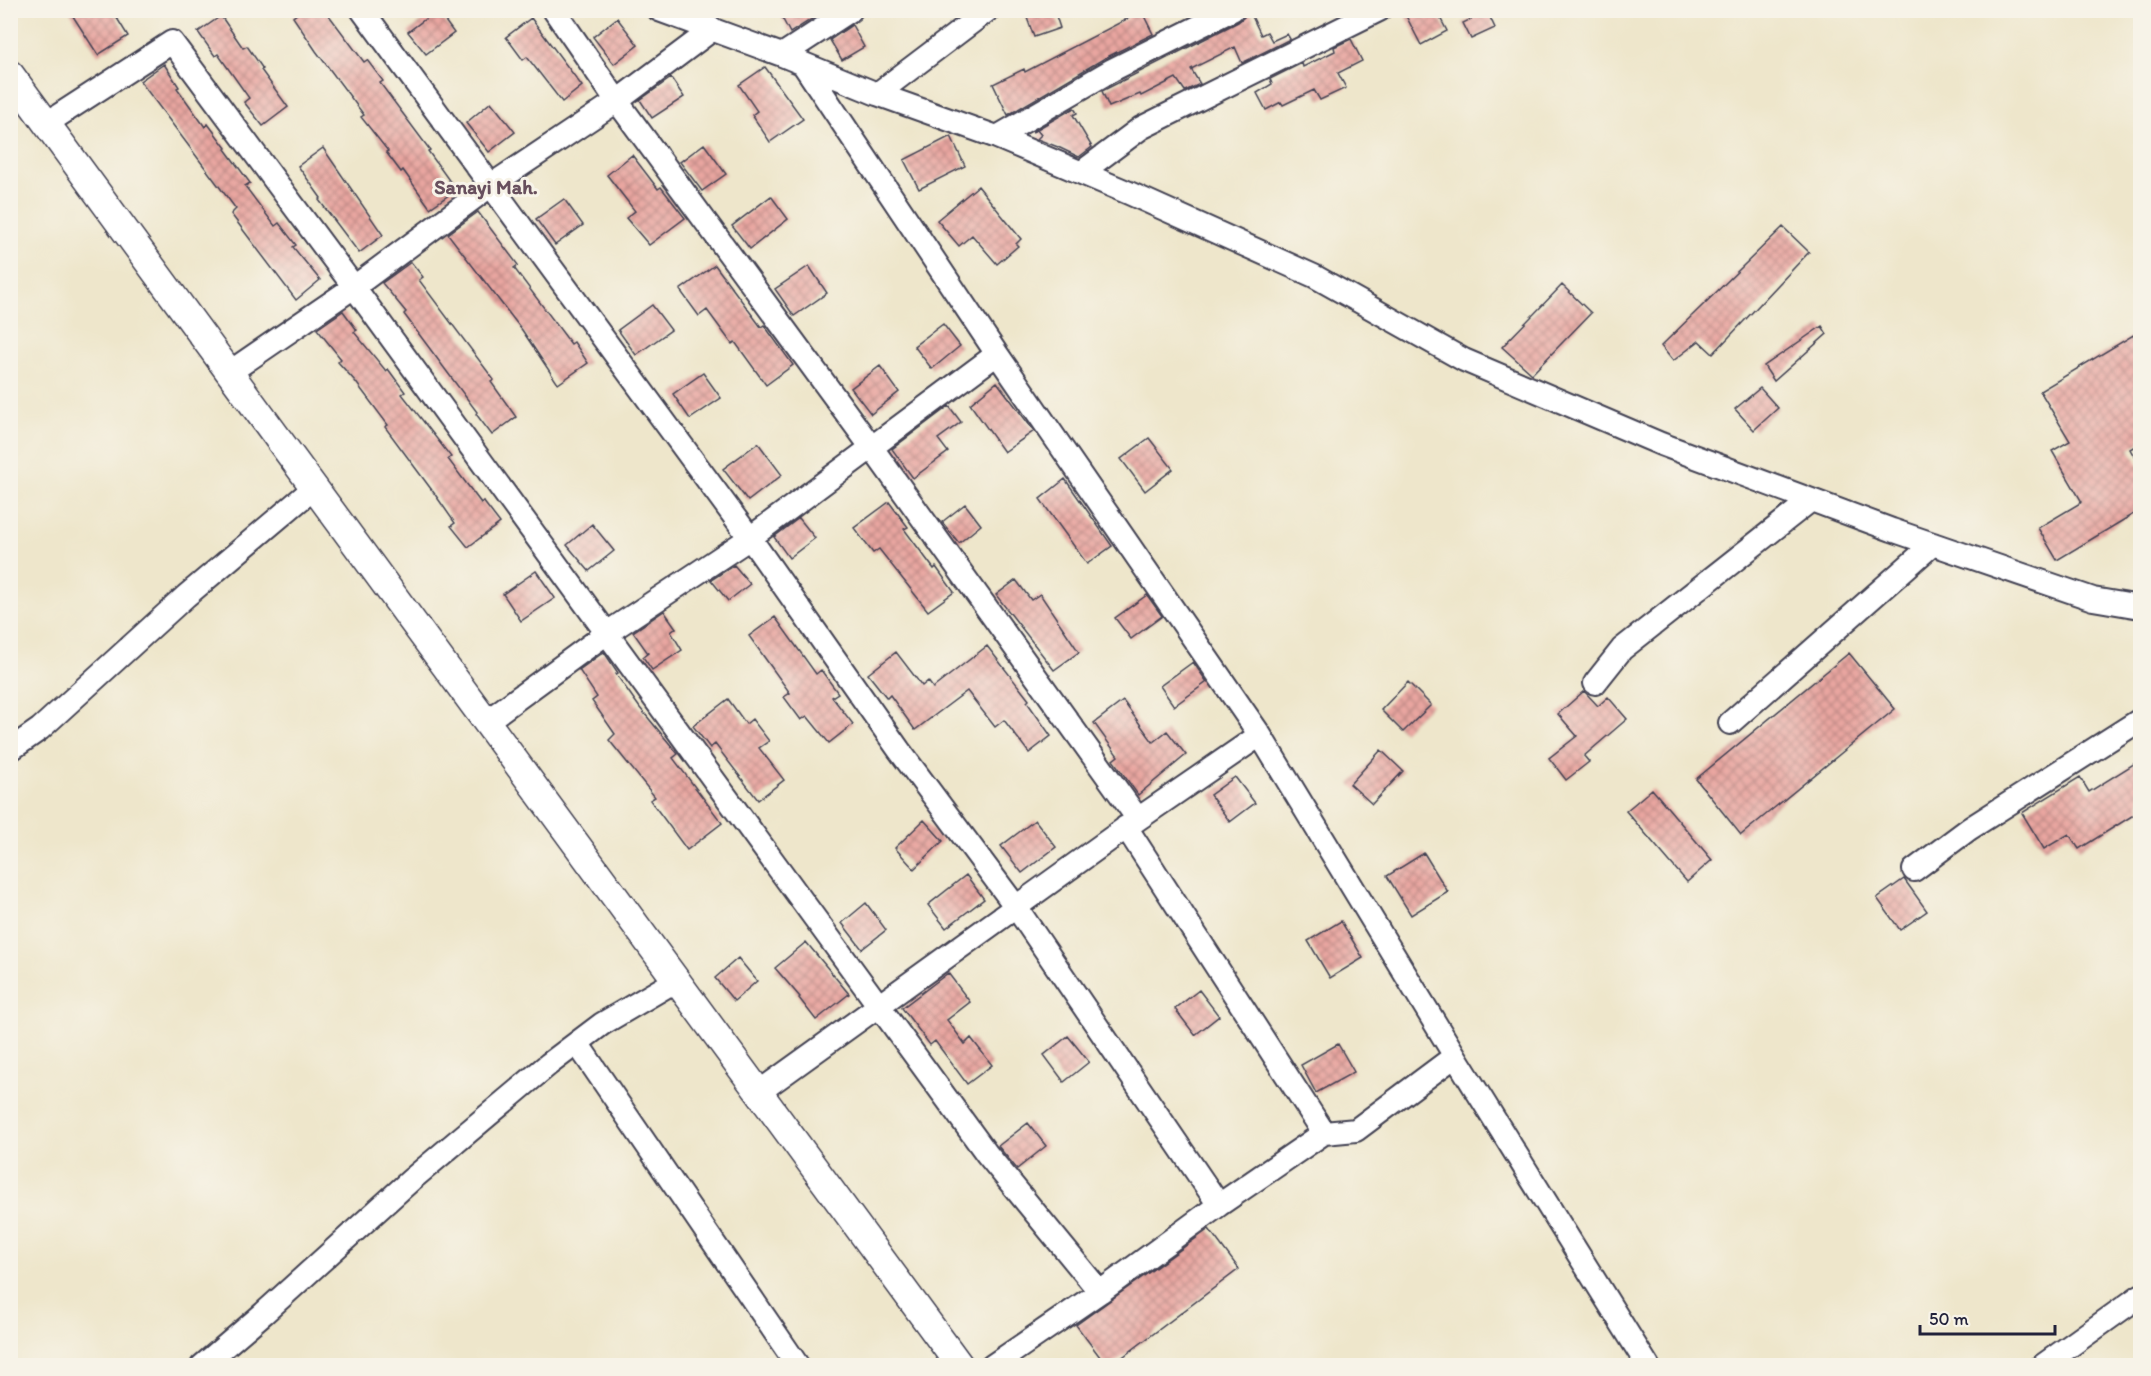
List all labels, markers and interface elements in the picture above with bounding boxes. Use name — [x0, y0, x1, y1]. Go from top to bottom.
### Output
district label: Sanayi Mah. — [434, 175, 538, 200]
scale bar — [1920, 1298, 2055, 1336]
text: 50 m — [1929, 1308, 1969, 1330]

